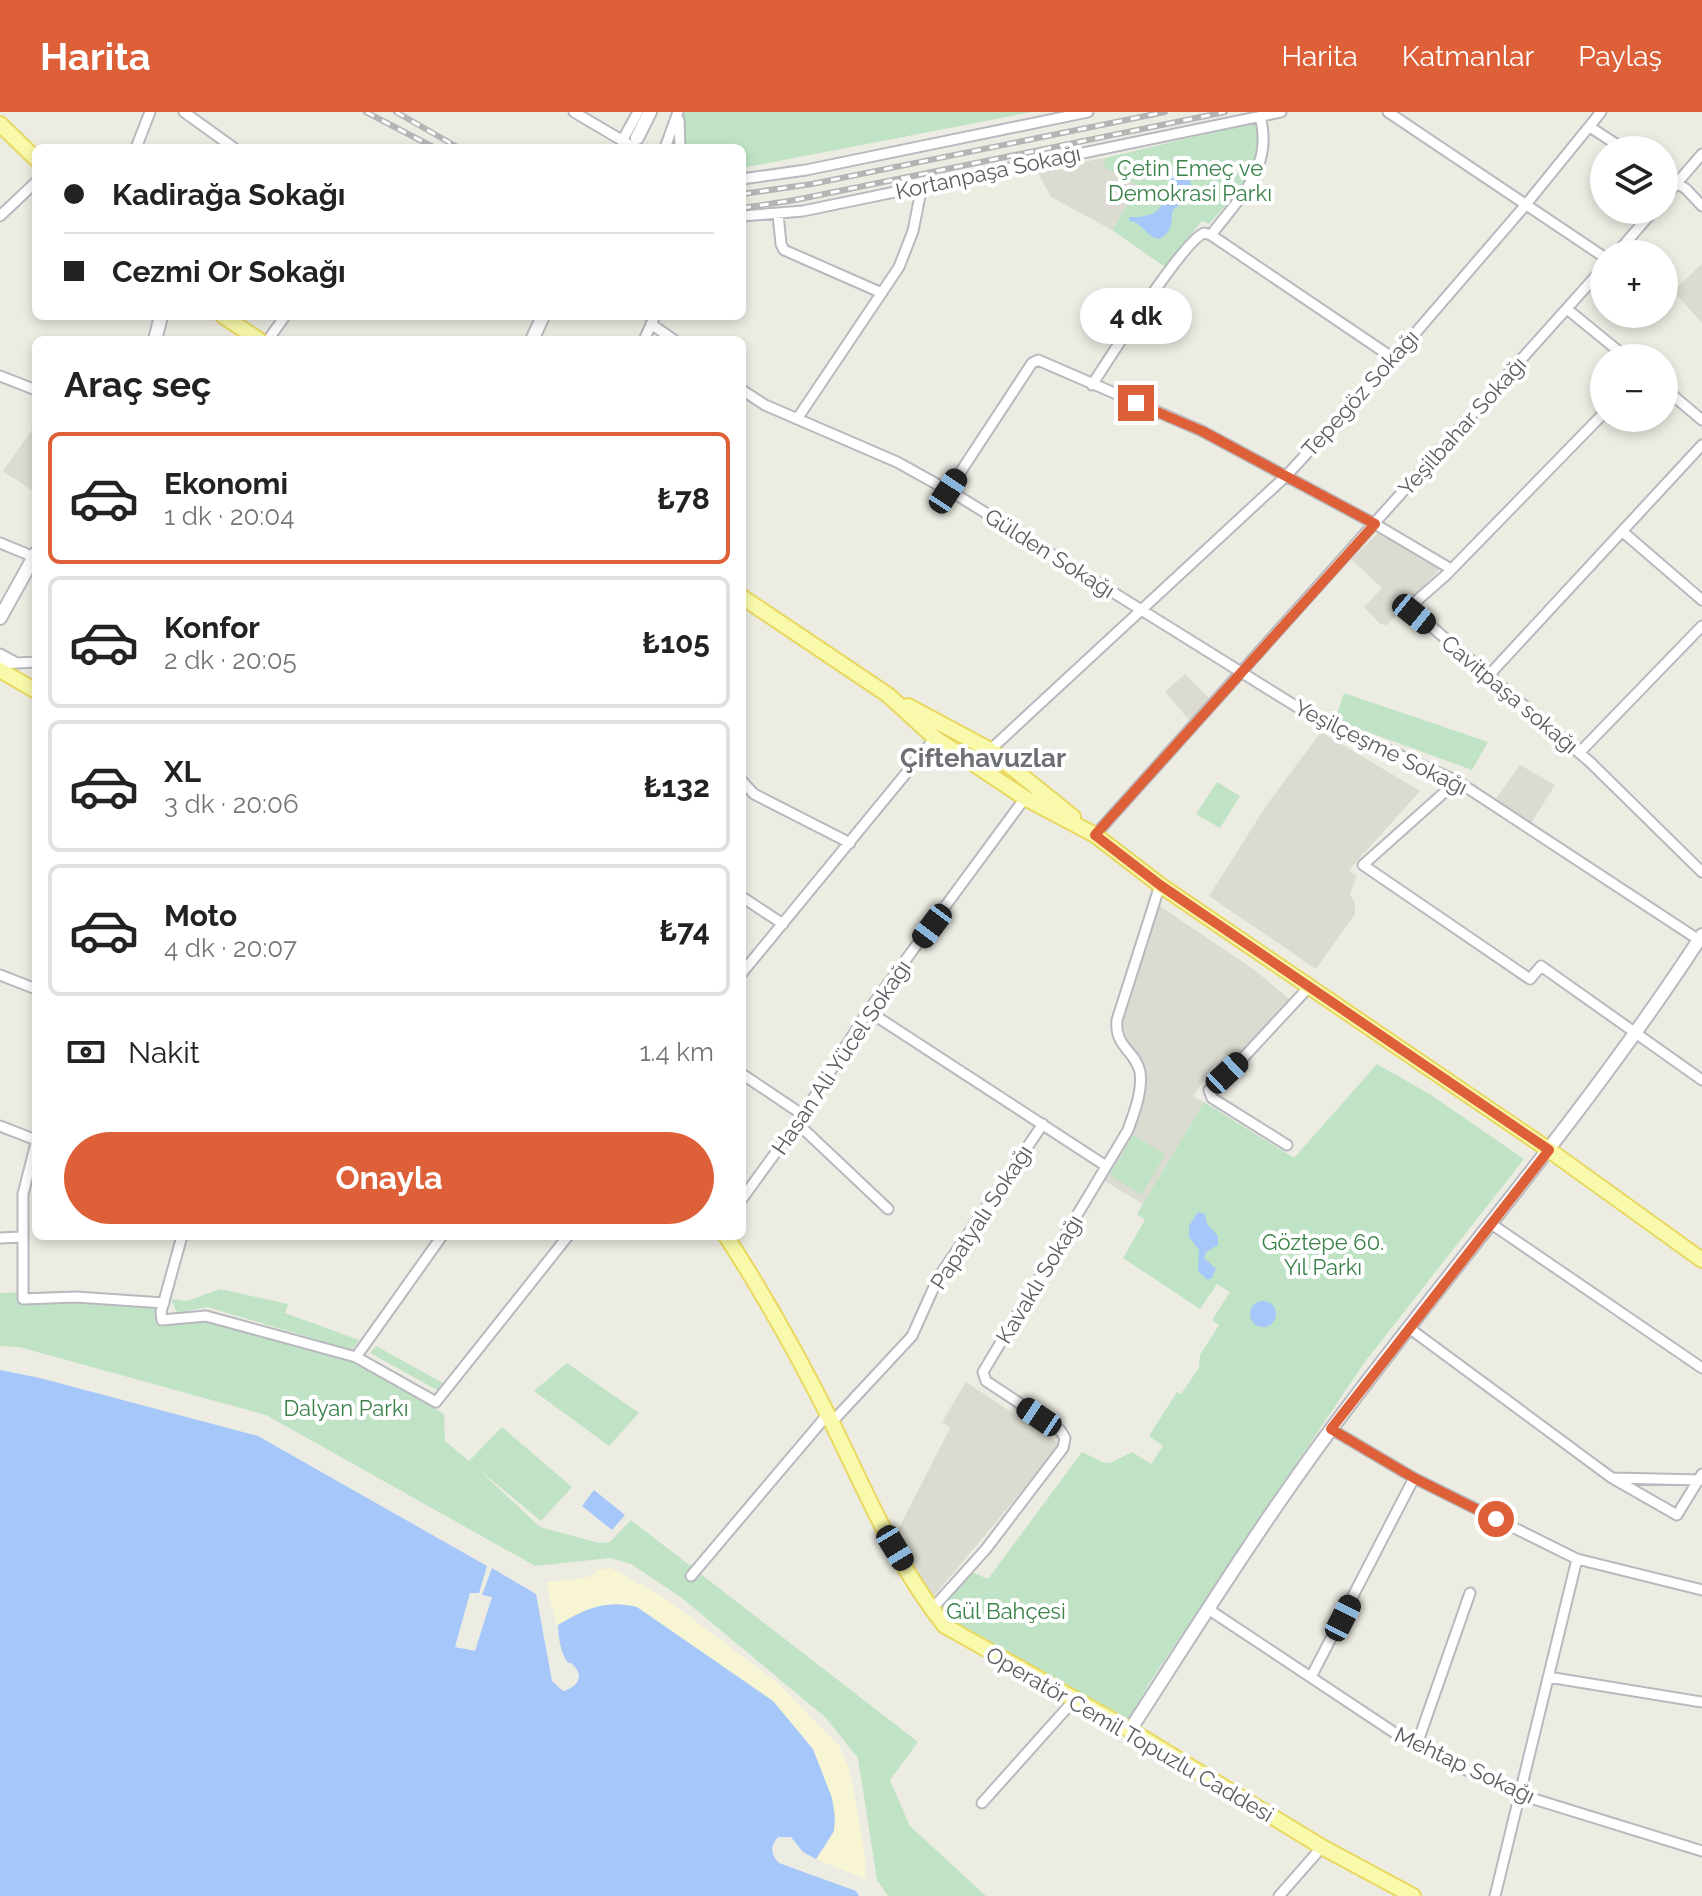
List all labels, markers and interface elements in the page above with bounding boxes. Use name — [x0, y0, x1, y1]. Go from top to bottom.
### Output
text: Harita — [40, 34, 151, 79]
text: Harita — [1281, 40, 1358, 73]
text: Katmanlar — [1402, 40, 1534, 73]
text: Paylaş — [1578, 40, 1662, 73]
map controls — [1590, 136, 1678, 432]
button: layers — [1590, 136, 1678, 224]
street label: Kortanpaşa Sokağı — [893, 140, 1083, 204]
park label: Çetin Emeç ve Demokrasi Parkı — [1108, 155, 1272, 206]
text: Kadirağa Sokağı — [112, 177, 345, 212]
button: + — [1590, 240, 1678, 328]
text: Cezmi Or Sokağı — [112, 254, 346, 289]
callout: 4 dk — [1080, 287, 1192, 343]
text: 4 dk — [1110, 301, 1162, 331]
street label: Tepegöz Sokağı — [1296, 324, 1424, 462]
button: − — [1590, 344, 1678, 432]
street label: Yeşilbahar Sokağı — [1393, 351, 1531, 501]
text: Araç seç — [64, 363, 211, 405]
route end — [1118, 385, 1154, 421]
icon: car — [68, 462, 140, 534]
car — [925, 464, 971, 518]
text: Ekonomi — [164, 466, 288, 501]
text: ₺78 — [657, 481, 710, 516]
text: 1 dk · 20:04 — [164, 501, 294, 531]
street label: Gülden Sokağı — [980, 503, 1120, 603]
car — [1388, 590, 1440, 638]
icon: car — [68, 606, 140, 678]
text: Konfor — [164, 610, 260, 645]
text: ₺105 — [642, 625, 710, 660]
street label: Cavitpaşa sokağı — [1436, 629, 1584, 759]
text: 2 dk · 20:05 — [164, 645, 297, 675]
street label: Yeşilçeşme Sokağı — [1290, 694, 1472, 800]
district label: Çiftehavuzlar — [900, 743, 1066, 773]
icon: car — [68, 750, 140, 822]
text: XL — [164, 754, 201, 789]
text: ₺132 — [644, 769, 710, 804]
text: 3 dk · 20:06 — [164, 789, 299, 819]
icon: car — [68, 894, 140, 966]
text: Moto — [164, 898, 237, 933]
car — [908, 900, 956, 952]
text: ₺74 — [659, 913, 710, 948]
text: 4 dk · 20:07 — [164, 933, 297, 963]
street label: Hasan Ali Yücel Sokağı — [766, 955, 916, 1159]
icon: cash — [64, 1030, 108, 1074]
text: Nakit — [128, 1035, 200, 1070]
text: 1.4 km — [639, 1037, 714, 1067]
car — [1201, 1048, 1253, 1098]
button: Onayla — [64, 1132, 714, 1224]
street label: Papatyalı Sokağı — [925, 1140, 1037, 1294]
street label: Kavaklı Sokağı — [990, 1210, 1088, 1348]
park label: Göztepe 60. Yıl Parkı — [1262, 1229, 1384, 1280]
car — [1012, 1394, 1066, 1440]
park label: Dalyan Parkı — [283, 1395, 409, 1421]
route start — [1478, 1501, 1514, 1537]
car — [872, 1521, 918, 1575]
car — [1321, 1591, 1365, 1645]
park label: Gül Bahçesi — [946, 1598, 1066, 1624]
street label: Operatör Cemil Topuzlu Caddesi — [982, 1641, 1278, 1827]
street label: Mehtap Sokağı — [1391, 1721, 1539, 1809]

